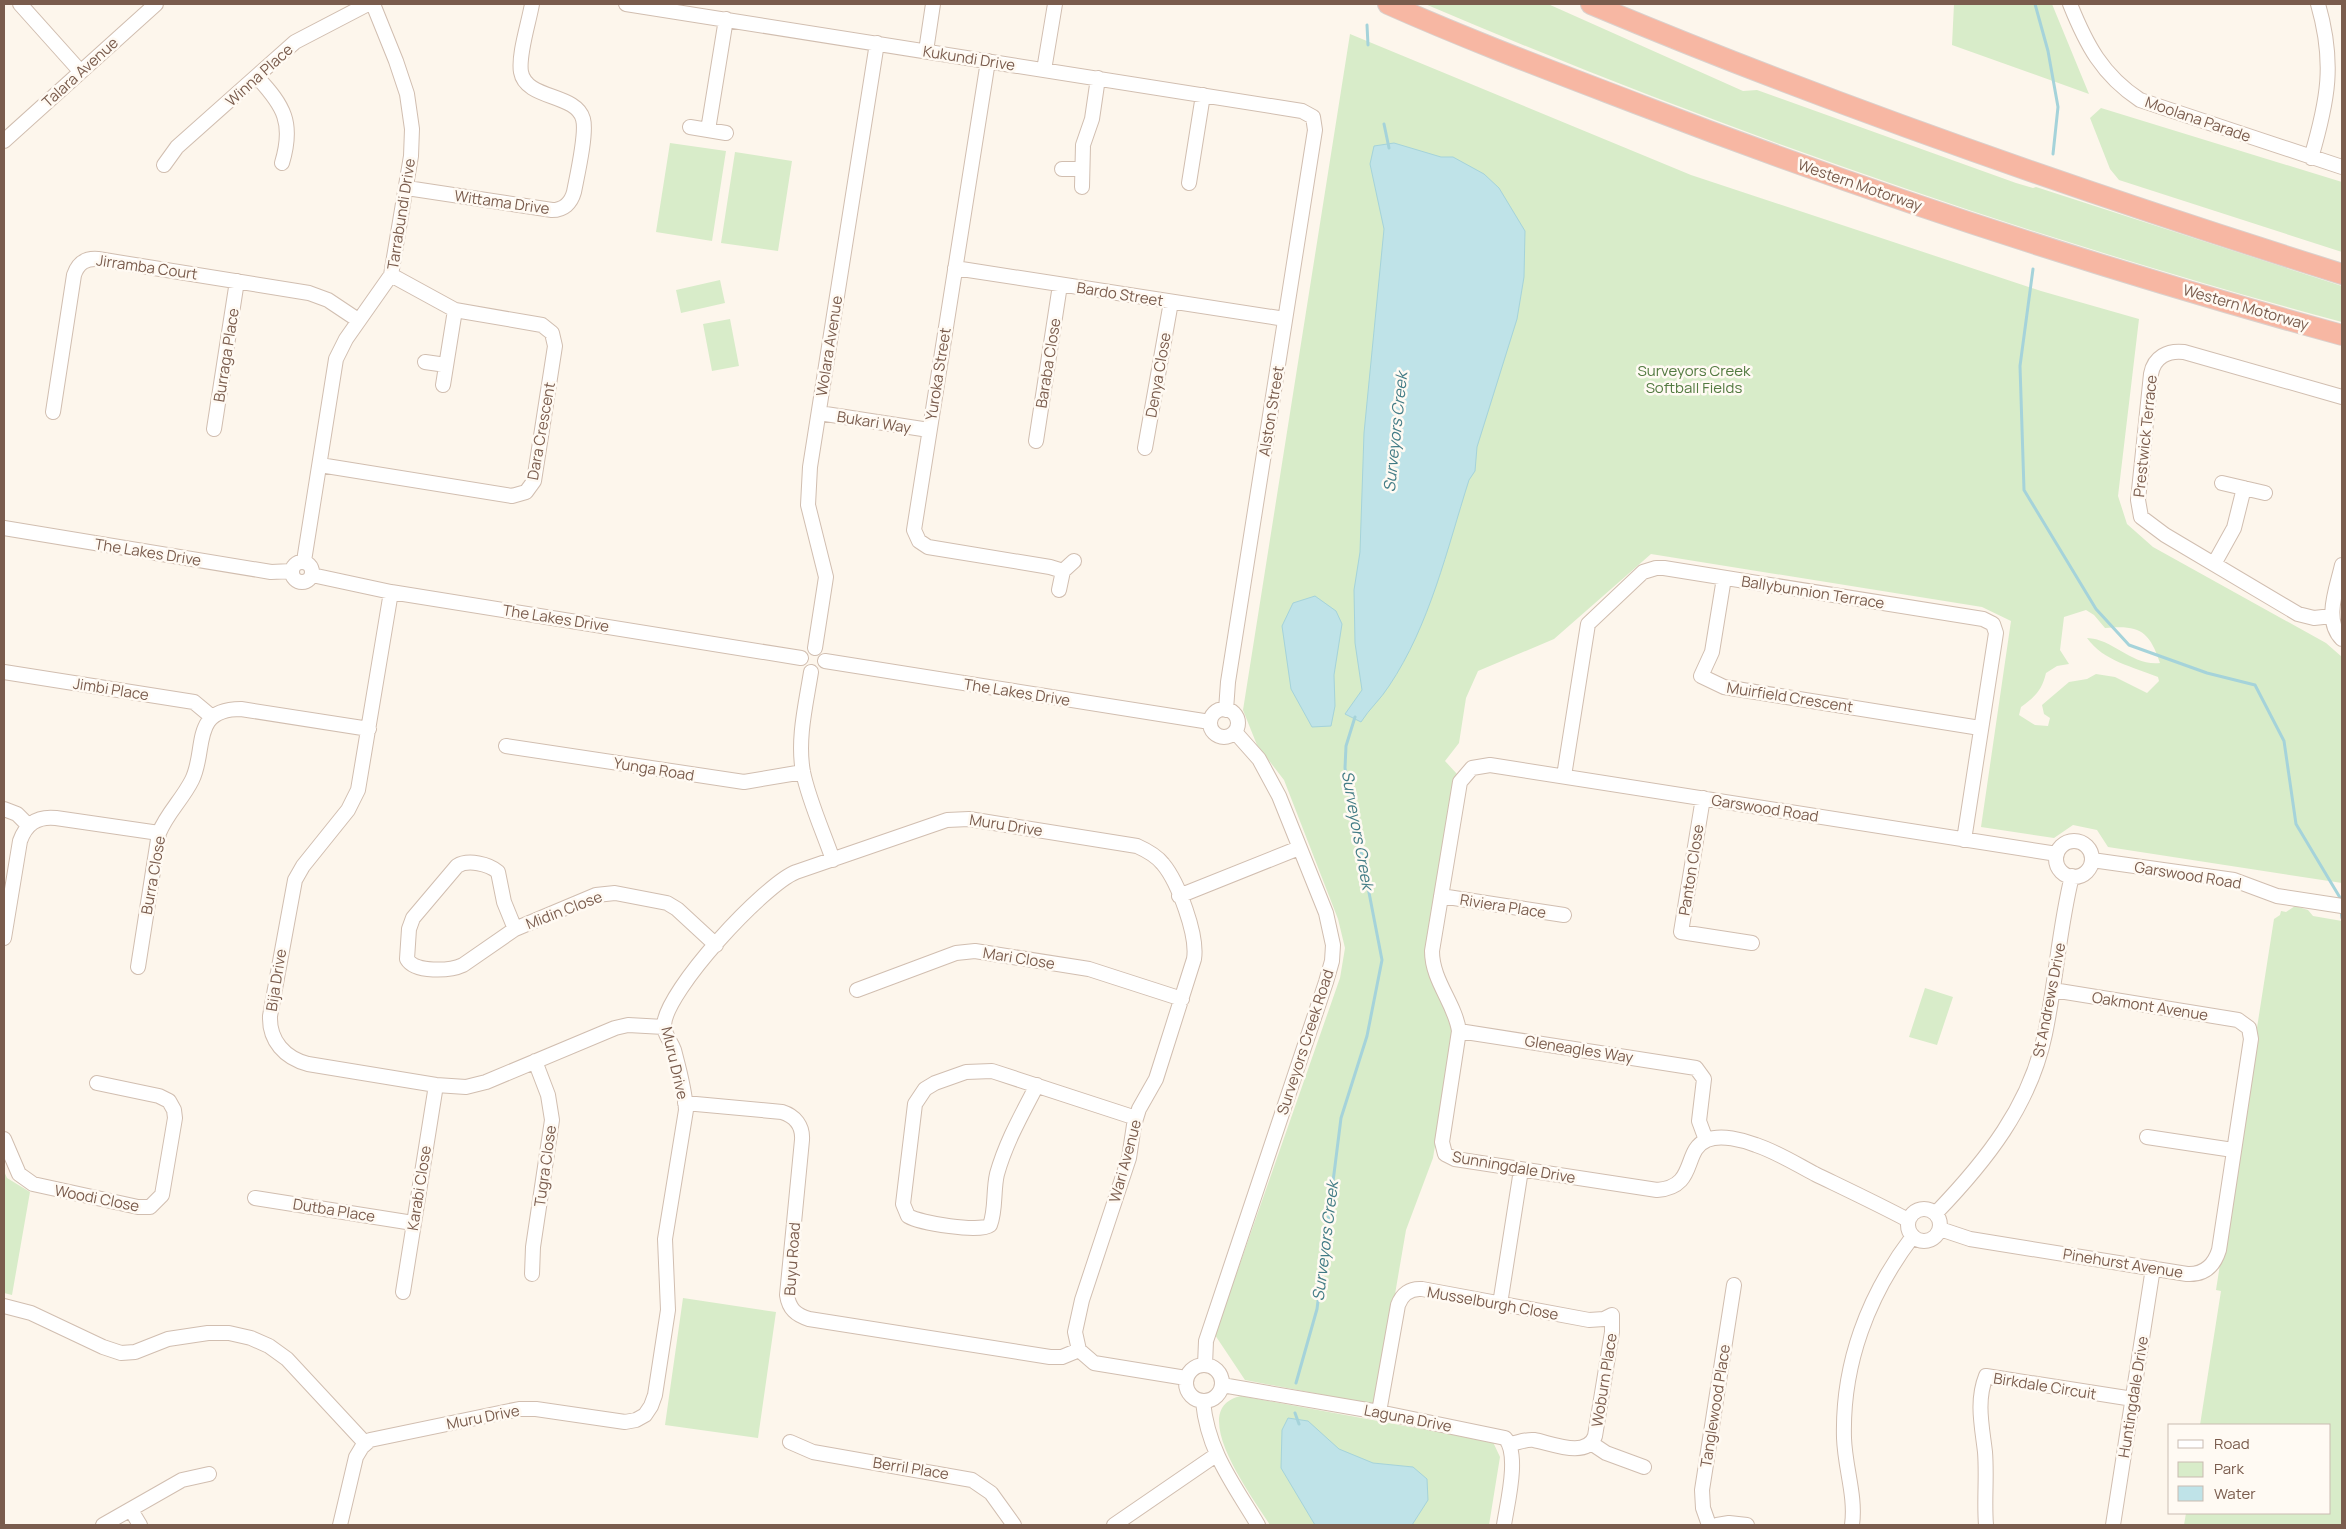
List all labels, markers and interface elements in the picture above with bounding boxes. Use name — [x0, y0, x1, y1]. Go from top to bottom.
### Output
street label: Talara Avenue — [37, 32, 123, 112]
street label: Winna Place — [221, 39, 297, 111]
street label: Kukundi Drive — [921, 40, 1017, 76]
street label: Moolana Parade — [2142, 91, 2254, 147]
street label: Western Motorway — [1795, 154, 1925, 216]
street label: Tarrabundi Drive — [382, 157, 420, 271]
street label: Wittama Drive — [453, 185, 551, 219]
street label: Jirramba Court — [95, 249, 199, 285]
street label: Bardo Street — [1075, 277, 1165, 311]
street label: Western Motorway — [2181, 279, 2311, 335]
street label: Wolara Avenue — [811, 294, 847, 398]
street label: Burraga Place — [208, 306, 244, 404]
street label: Baraba Close — [1031, 316, 1066, 410]
street label: Yuroka Street — [920, 326, 956, 422]
street label: Denya Close — [1140, 331, 1176, 419]
park label: Surveyors Creek Softball Fields — [1638, 360, 1751, 398]
street label: Alston Street — [1253, 364, 1289, 458]
water label: Surveyors Creek — [1378, 369, 1412, 493]
street label: Prestwick Terrace — [2128, 374, 2162, 498]
street label: Dara Crescent — [522, 380, 560, 482]
street label: Bukari Way — [835, 406, 913, 438]
street label: The Lakes Drive — [93, 533, 203, 571]
street label: Ballybunnion Terrace — [1740, 570, 1886, 614]
street label: The Lakes Drive — [501, 599, 611, 637]
street label: Jimbi Place — [72, 673, 151, 705]
street label: The Lakes Drive — [962, 673, 1072, 711]
street label: Muirfield Crescent — [1725, 677, 1855, 717]
street label: Yunga Road — [612, 752, 696, 786]
water label: Surveyors Creek — [1337, 769, 1380, 893]
street label: Garswood Road — [1710, 789, 1820, 827]
street label: Muru Drive — [968, 809, 1044, 841]
street label: Panton Close — [1673, 823, 1709, 917]
street label: Burra Close — [136, 834, 170, 916]
street label: Garswood Road — [2133, 856, 2243, 894]
street label: Midin Close — [523, 886, 605, 934]
street label: Riviera Place — [1458, 889, 1548, 923]
street label: St Andrews Drive — [2028, 941, 2070, 1059]
street label: Mari Close — [982, 942, 1057, 974]
street label: Bija Drive — [261, 947, 291, 1013]
street label: Surveyors Creek Road — [1272, 967, 1338, 1117]
street label: Oakmont Avenue — [2090, 986, 2210, 1026]
street label: Muru Drive — [656, 1025, 694, 1102]
street label: Gleneagles Way — [1523, 1030, 1635, 1068]
street label: Wari Avenue — [1104, 1117, 1146, 1205]
street label: Tugra Close — [529, 1124, 561, 1208]
street label: Karabi Close — [402, 1144, 436, 1232]
street label: Sunningdale Drive — [1451, 1146, 1578, 1188]
water label: Surveyors Creek — [1307, 1178, 1344, 1302]
street label: Woodi Close — [53, 1179, 141, 1217]
street label: Dutba Place — [291, 1193, 377, 1227]
street label: Buyu Road — [779, 1222, 805, 1296]
street label: Pinehurst Avenue — [2061, 1243, 2185, 1283]
street label: Musselburgh Close — [1426, 1281, 1560, 1325]
street label: Woburn Place — [1586, 1331, 1622, 1428]
street label: Huntingdale Drive — [2113, 1334, 2153, 1459]
street label: Tanglewood Place — [1695, 1343, 1735, 1469]
street label: Birkdale Circuit — [1992, 1367, 2098, 1405]
street label: Laguna Drive — [1362, 1399, 1454, 1437]
street label: Muru Drive — [445, 1400, 522, 1434]
legend — [2168, 1424, 2331, 1514]
text: Road — [2214, 1433, 2250, 1454]
street label: Berril Place — [872, 1452, 951, 1484]
text: Park — [2214, 1458, 2244, 1479]
text: Water — [2214, 1483, 2256, 1504]

